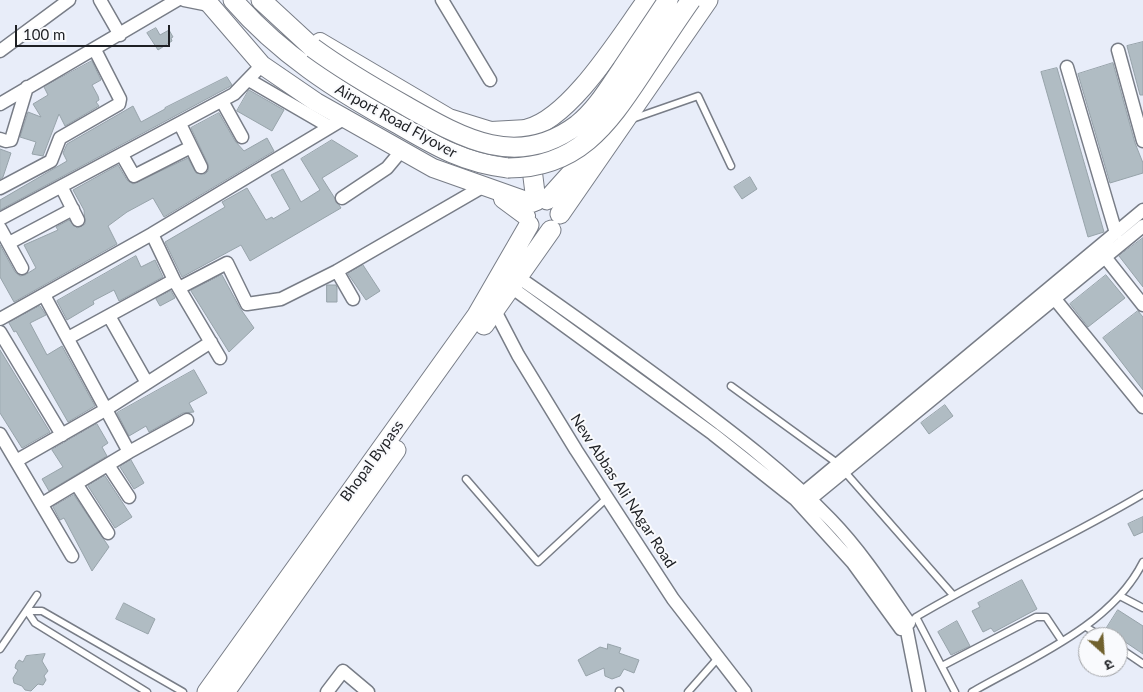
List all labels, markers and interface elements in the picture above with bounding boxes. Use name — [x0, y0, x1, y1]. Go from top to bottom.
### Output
scale bar — [18, 15, 172, 47]
text: 100 m — [23, 25, 65, 43]
street label: Airport Road Flyover — [332, 80, 460, 162]
street label: New Abbas Ali NAgar Road — [566, 411, 680, 571]
street label: Bhopal Bypass — [337, 417, 407, 505]
north arrow — [1078, 627, 1128, 677]
text: उ — [1102, 656, 1117, 674]

